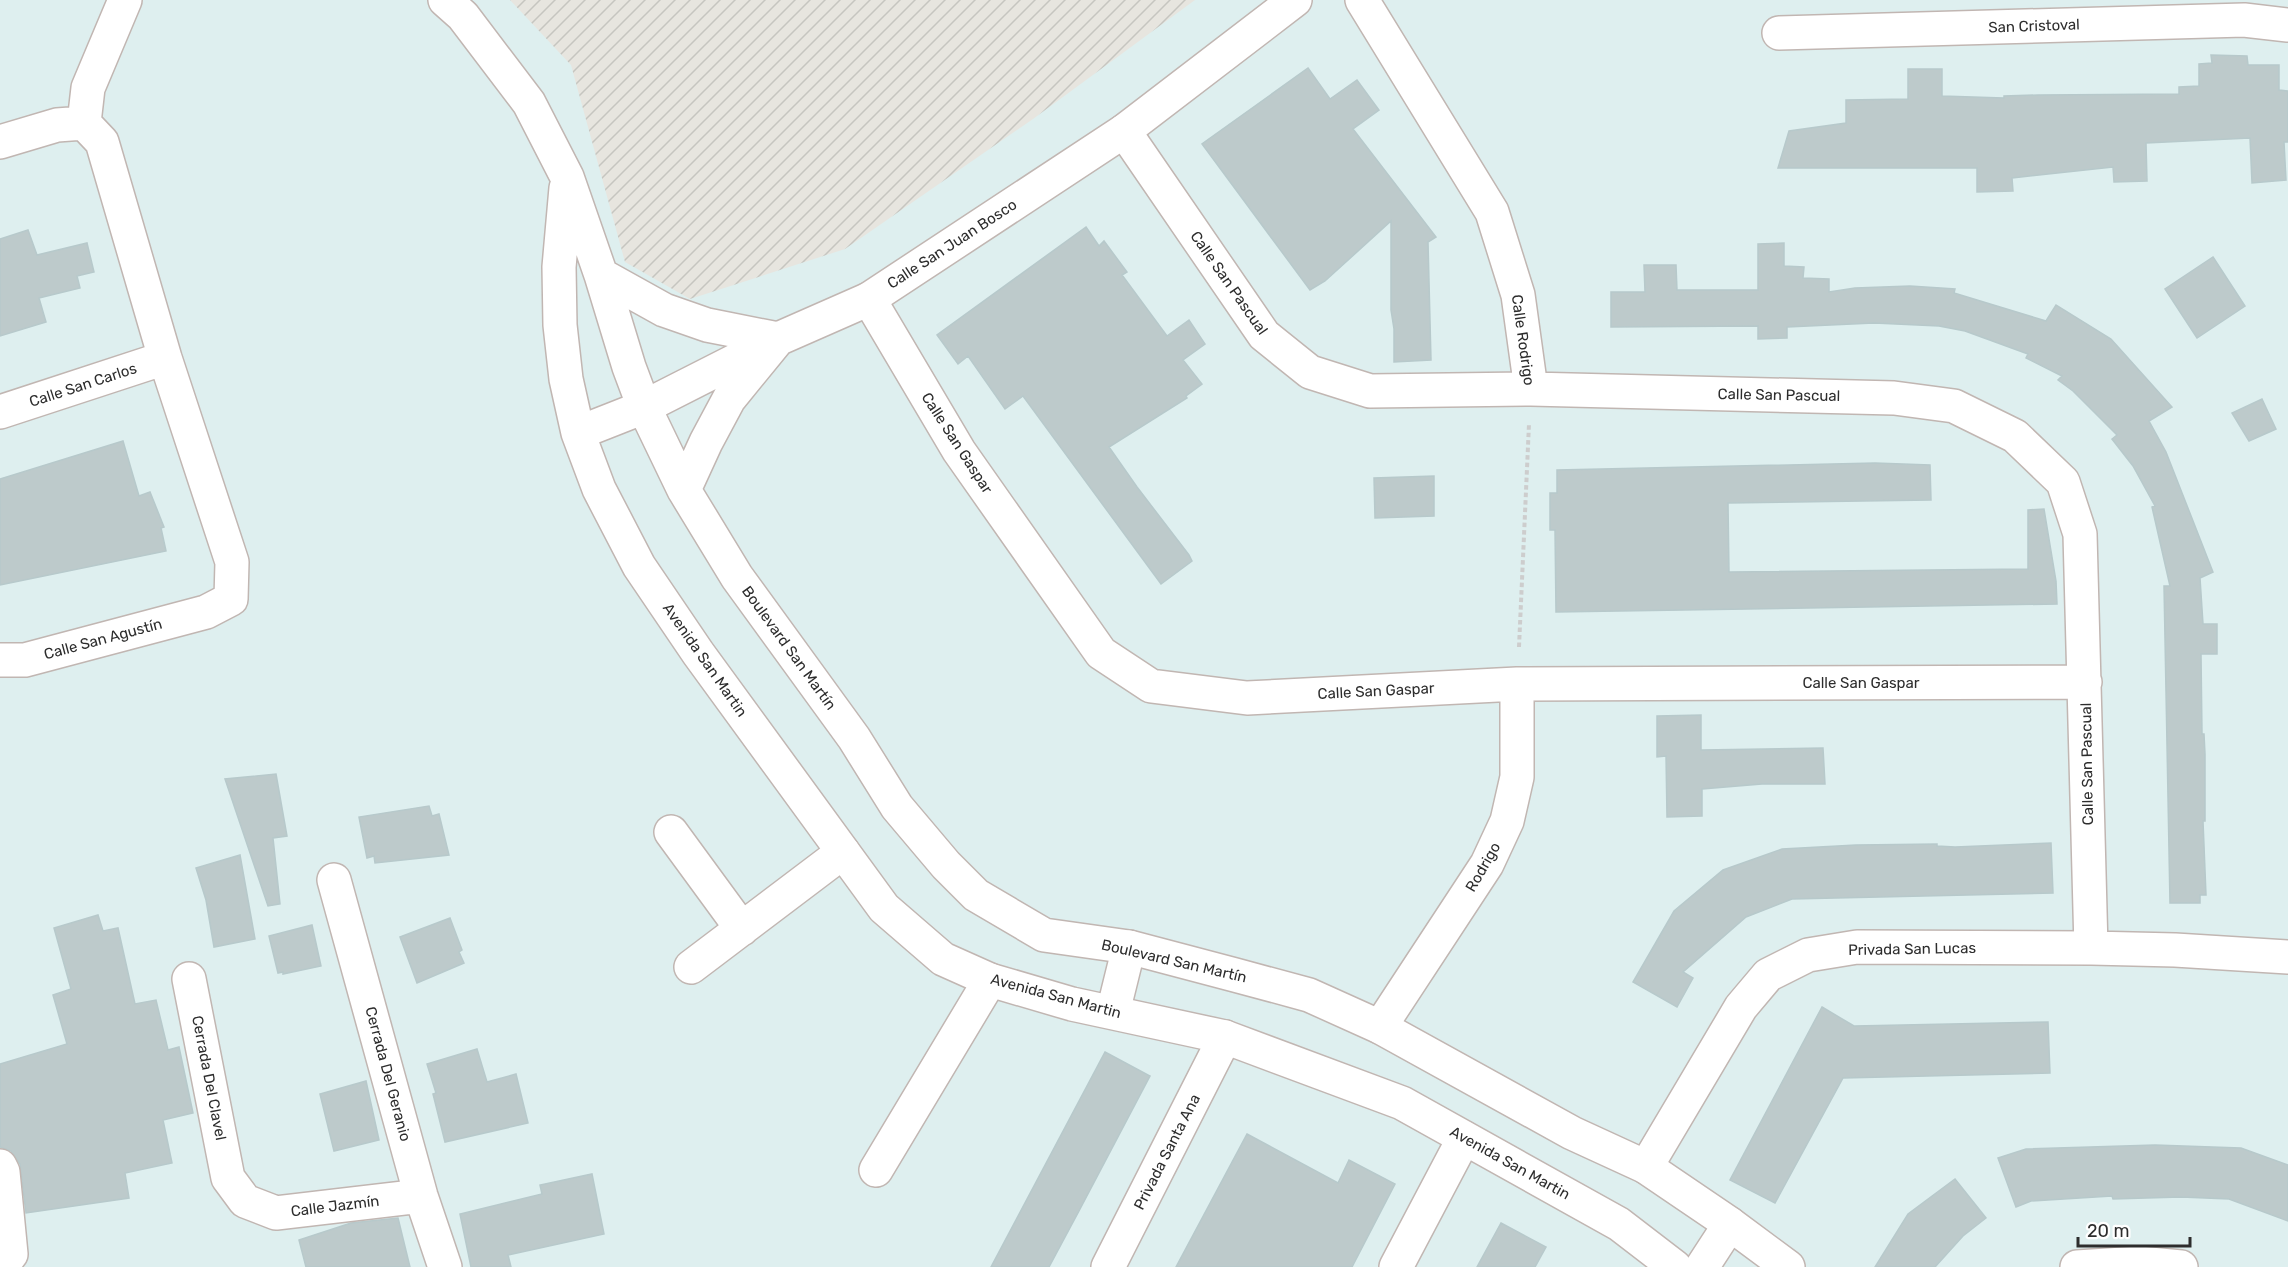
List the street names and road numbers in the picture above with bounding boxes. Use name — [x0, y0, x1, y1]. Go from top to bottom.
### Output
street label: San Cristoval — [1988, 15, 2080, 37]
street label: Calle San Juan Bosco — [884, 195, 1020, 293]
street label: Calle San Pascual — [1186, 228, 1272, 338]
street label: Calle Rodrigo — [1508, 293, 1538, 387]
street label: Calle San Carlos — [27, 359, 139, 411]
street label: Calle San Pascual — [1718, 385, 1840, 405]
street label: Calle San Gaspar — [918, 389, 997, 497]
street label: Boulevard San Martín — [738, 583, 840, 713]
street label: Avenida San Martin — [659, 600, 751, 720]
street label: Calle San Agustín — [42, 615, 164, 663]
street label: Calle San Gaspar — [1802, 674, 1920, 692]
street label: Calle San Gaspar — [1317, 679, 1435, 703]
street label: Calle San Pascual — [2077, 703, 2097, 825]
street label: Rodrigo — [1462, 839, 1504, 895]
street label: Boulevard San Martín — [1100, 936, 1248, 986]
street label: Privada San Lucas — [1848, 939, 1976, 959]
street label: Avenida San Martin — [989, 970, 1123, 1022]
street label: Cerrada Del Geranio — [361, 1005, 415, 1143]
street label: Cerrada Del Clavel — [188, 1014, 230, 1142]
street label: Privada Santa Ana — [1130, 1091, 1204, 1213]
street label: Avenida San Martin — [1447, 1123, 1573, 1203]
street label: Calle Jazmín — [290, 1192, 380, 1220]

